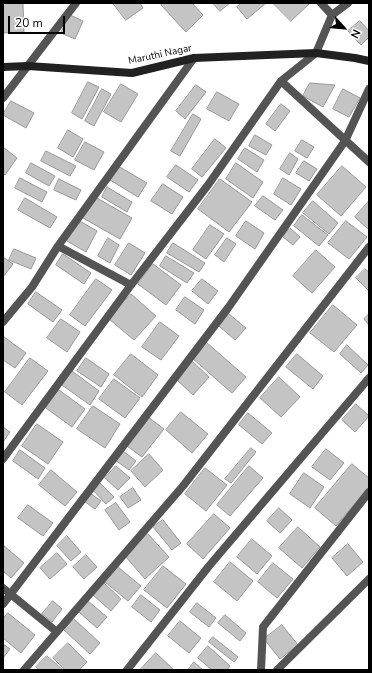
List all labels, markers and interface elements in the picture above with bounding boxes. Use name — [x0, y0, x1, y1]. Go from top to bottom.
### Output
scale bar — [10, 8, 67, 34]
north arrow — [324, 8, 364, 48]
text: 20 m — [15, 15, 43, 31]
text: N — [347, 27, 364, 41]
street label: Maruthi Nagar — [127, 42, 193, 68]

